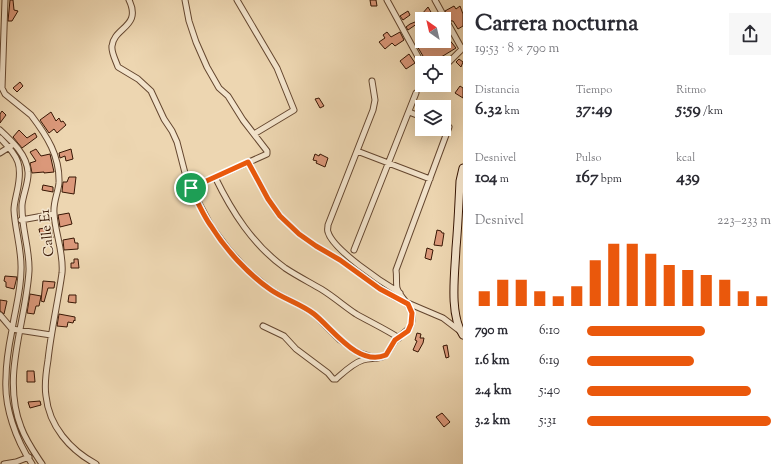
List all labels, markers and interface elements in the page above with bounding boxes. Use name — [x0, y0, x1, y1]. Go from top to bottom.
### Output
text: Carrera nocturna — [475, 9, 638, 41]
north arrow — [415, 12, 451, 48]
map controls — [415, 12, 451, 136]
button: share — [729, 13, 771, 55]
text: 19:53 · 8 × 790 m — [475, 40, 559, 58]
button: locate — [415, 56, 451, 92]
text: Distancia — [475, 82, 520, 98]
text: Tiempo — [576, 82, 612, 98]
text: Ritmo — [676, 82, 706, 98]
text: 6.32 — [475, 98, 502, 122]
text: 37:49 — [576, 98, 612, 122]
text: 5:59 — [676, 98, 701, 122]
button: layers — [415, 100, 451, 136]
text: km — [502, 103, 520, 119]
text: /km — [701, 103, 723, 119]
text: Desnivel — [475, 150, 516, 166]
text: Pulso — [576, 150, 601, 166]
text: kcal — [676, 150, 695, 166]
text: 104 — [475, 166, 497, 190]
text: 167 — [576, 166, 598, 190]
text: 439 — [676, 166, 700, 190]
pin — [174, 171, 208, 205]
text: m — [497, 171, 509, 187]
text: bpm — [598, 171, 622, 187]
icon: arrive — [180, 177, 202, 199]
street label: Calle E1 — [36, 208, 60, 258]
text: Desnivel — [475, 212, 524, 230]
text: 223–233 m — [717, 212, 771, 230]
text: 790 m — [475, 322, 508, 340]
text: 6:10 — [539, 322, 560, 340]
text: 1.6 km — [475, 352, 510, 370]
text: 6:19 — [539, 352, 559, 370]
text: 2.4 km — [475, 382, 512, 400]
text: 5:40 — [539, 382, 560, 400]
text: 3.2 km — [475, 412, 510, 430]
text: 5:31 — [539, 412, 557, 430]

